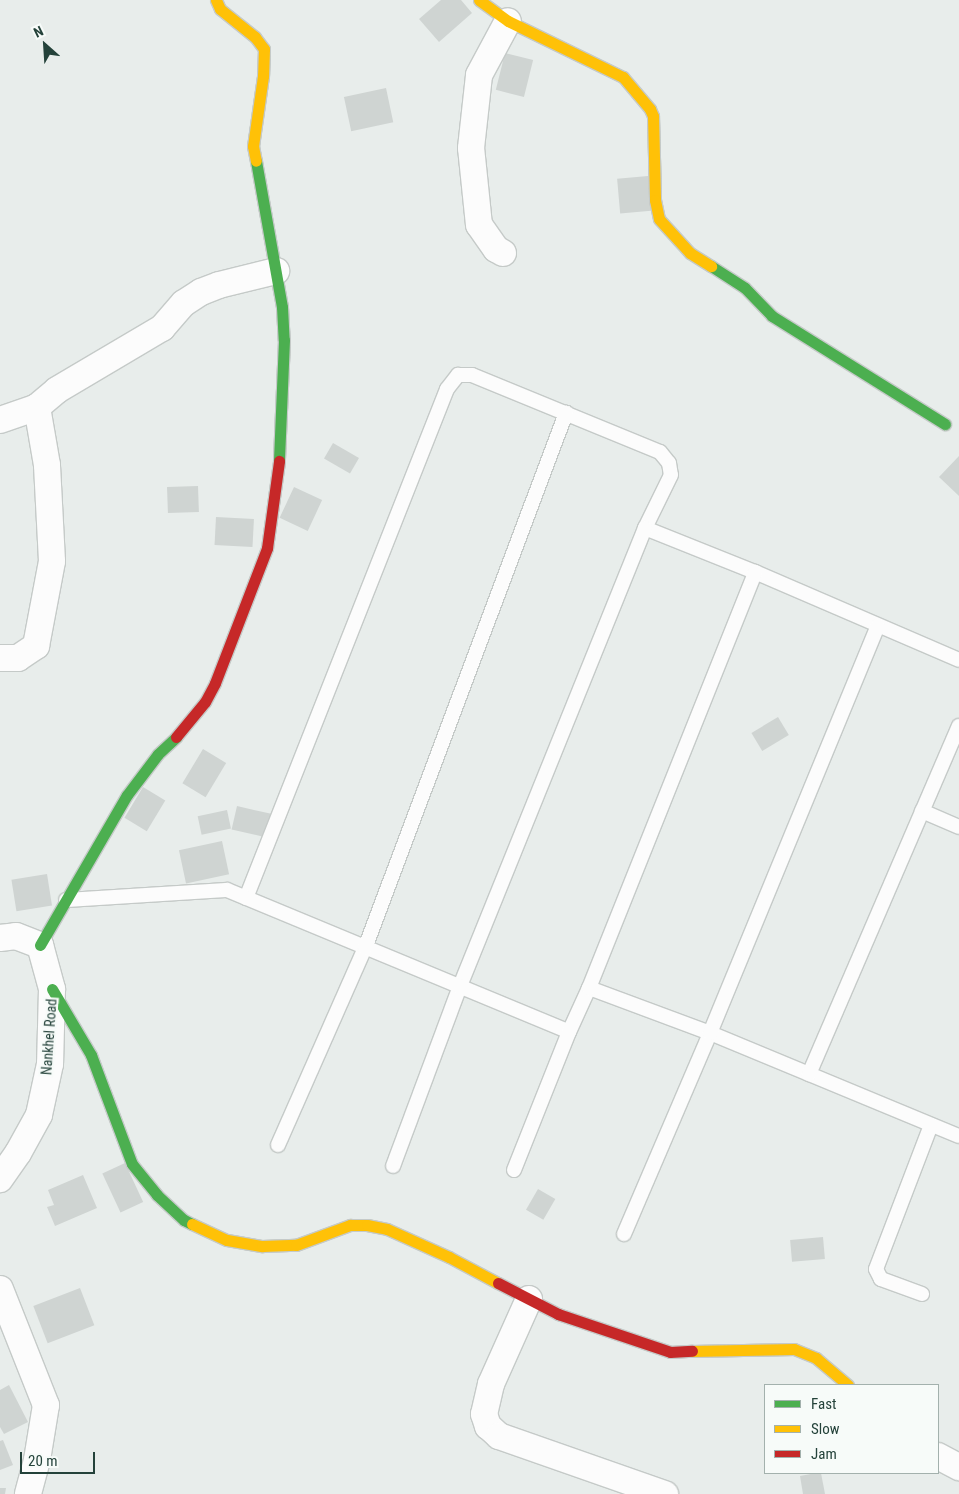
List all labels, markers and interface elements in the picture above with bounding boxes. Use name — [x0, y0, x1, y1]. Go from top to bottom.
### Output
north arrow — [20, 20, 70, 70]
text: N — [31, 22, 46, 41]
street label: Nankhel Road — [38, 998, 60, 1076]
legend — [764, 1384, 939, 1474]
text: Fast — [811, 1395, 836, 1413]
text: Slow — [811, 1420, 840, 1438]
scale bar — [22, 1442, 98, 1474]
text: Jam — [811, 1445, 837, 1463]
text: 20 m — [28, 1452, 58, 1470]

